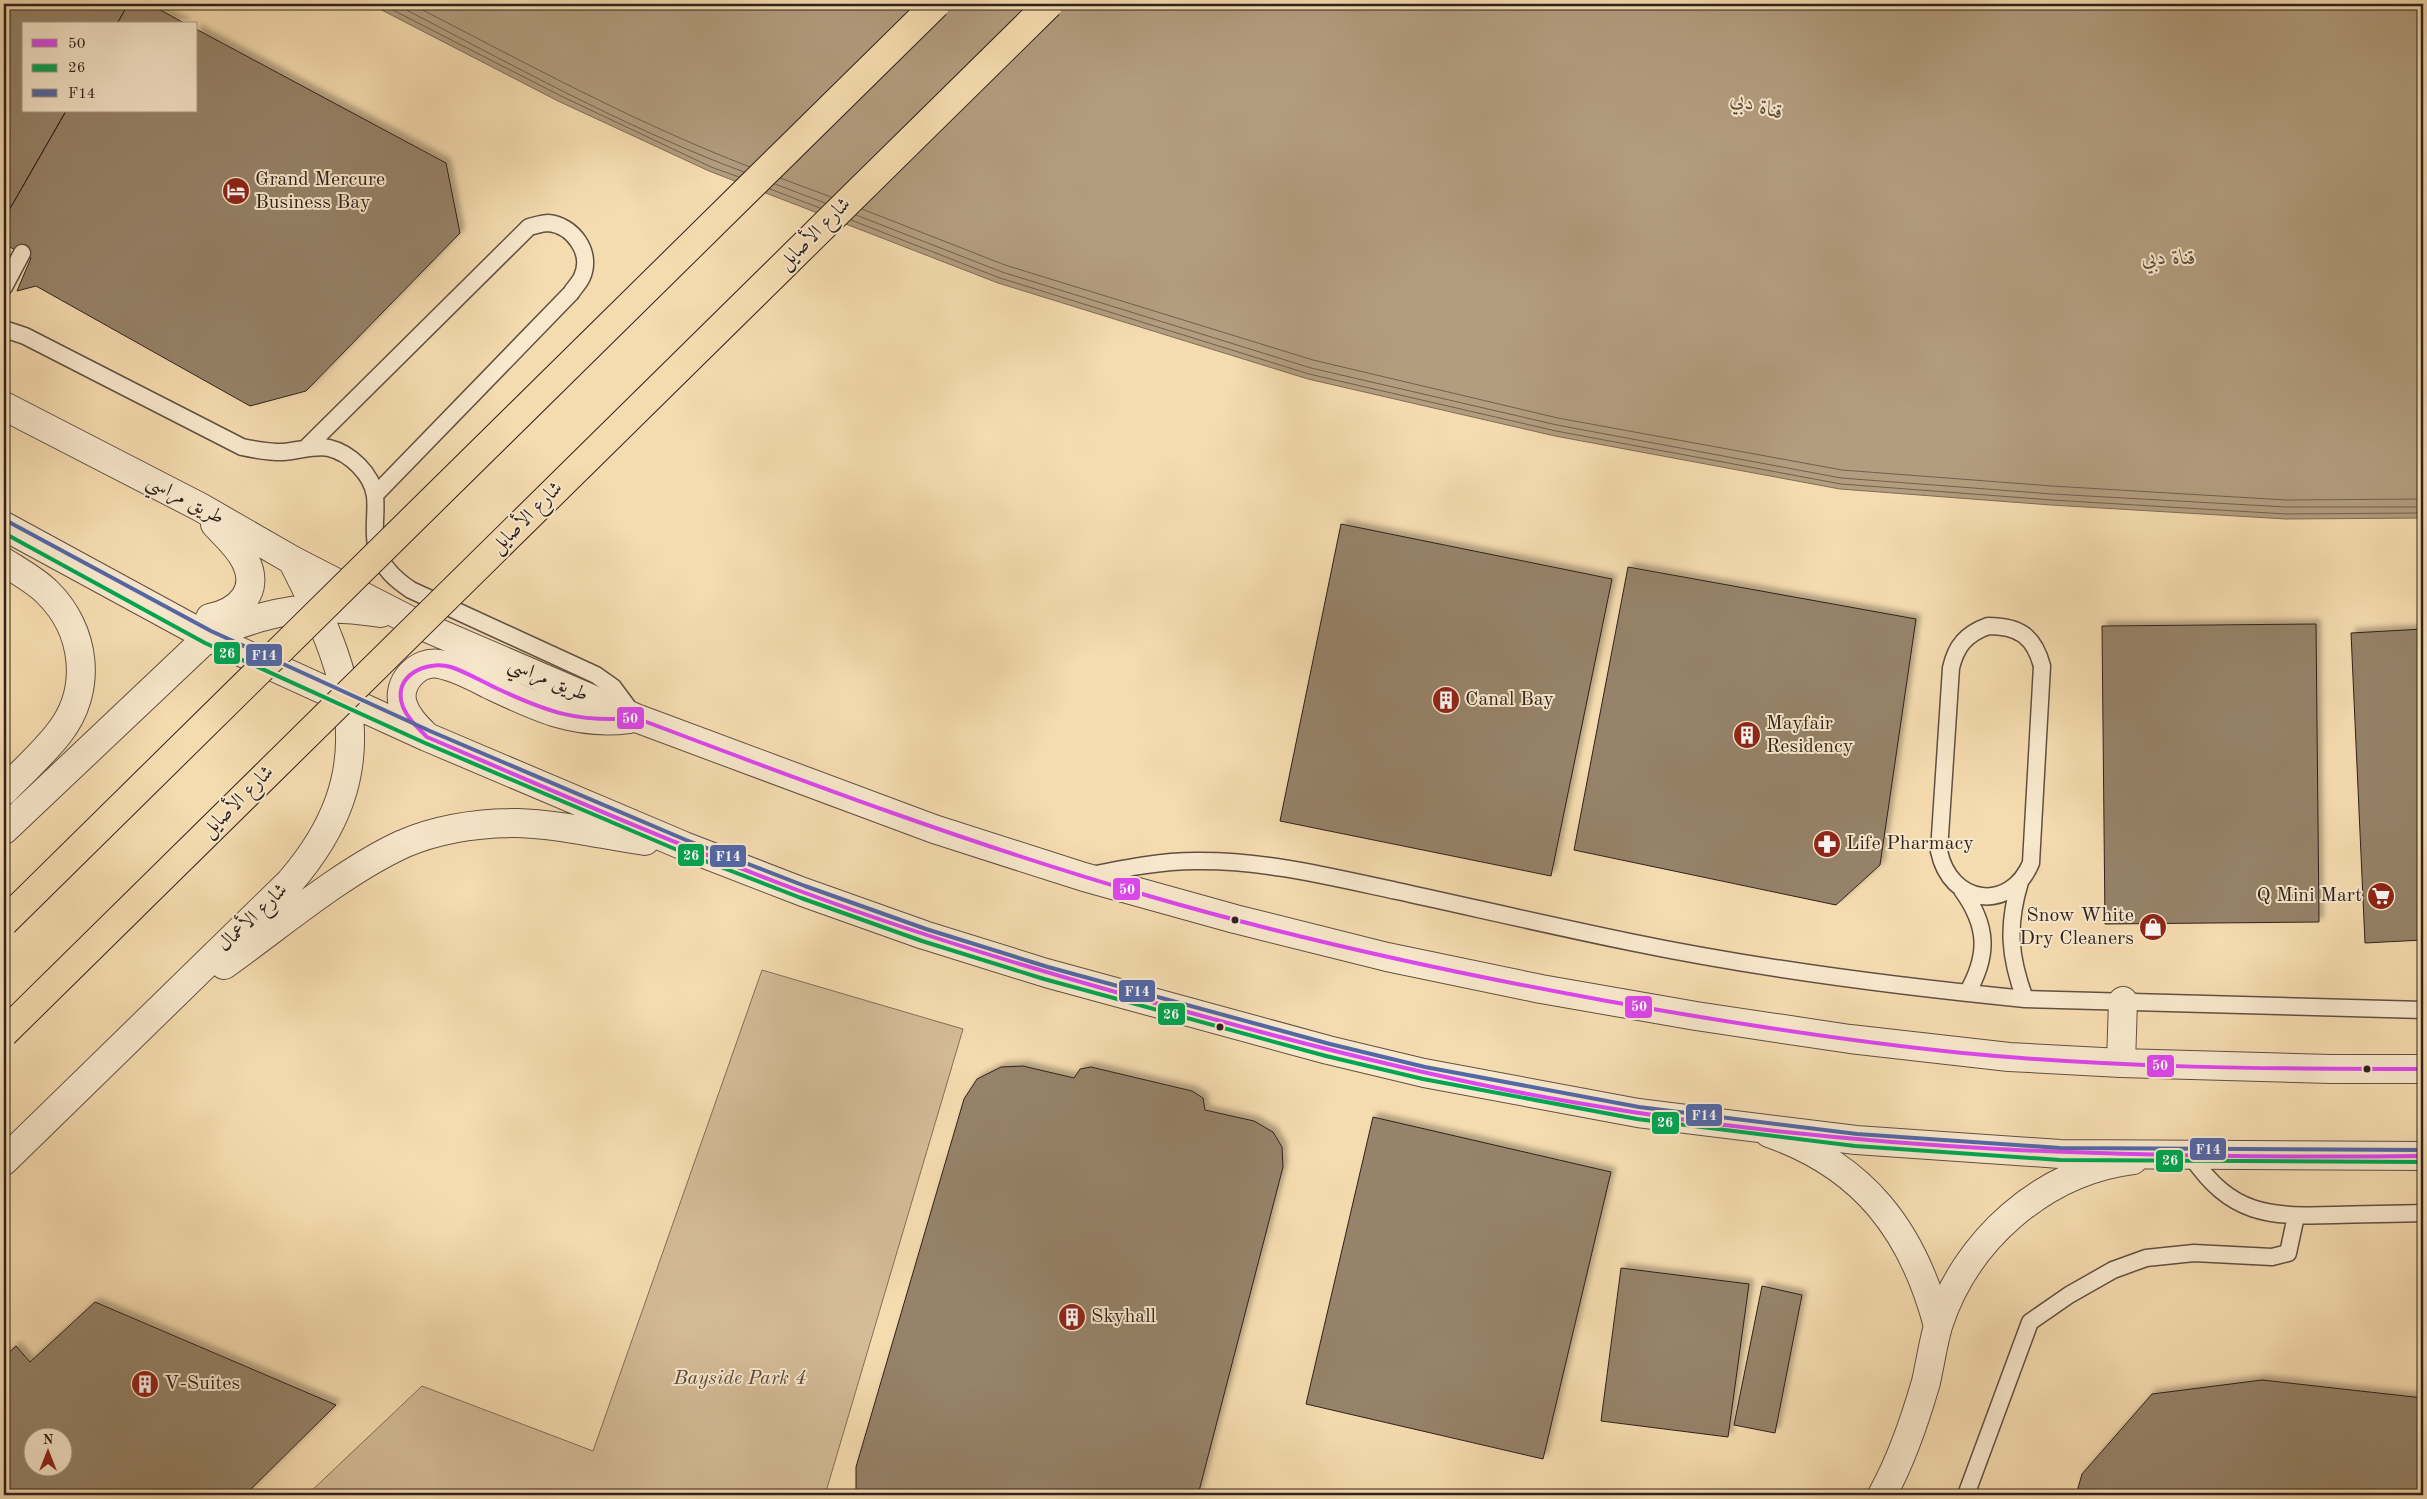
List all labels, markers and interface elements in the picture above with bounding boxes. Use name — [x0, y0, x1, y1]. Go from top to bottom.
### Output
legend — [22, 22, 198, 112]
text: 50 — [68, 37, 85, 52]
text: 26 — [68, 61, 85, 76]
text: F14 — [68, 87, 96, 102]
water label: قناة دبي — [1726, 88, 1786, 129]
place label: Grand Mercure Business Bay — [255, 170, 385, 213]
hotel icon: Grand Mercure Business Bay — [221, 176, 251, 206]
street label: شارع الأصايل — [770, 189, 859, 278]
water label: قناة دبي — [2142, 248, 2196, 274]
street label: طريق مراسي — [140, 471, 227, 535]
street label: شارع الأصايل — [482, 473, 571, 562]
line badge: 26 — [213, 641, 241, 665]
line badge: F14 — [245, 643, 283, 667]
text: 26 — [219, 647, 235, 661]
text: F14 — [251, 649, 277, 663]
street label: طريق مراسي — [503, 654, 591, 712]
building icon: Canal Bay — [1431, 685, 1461, 715]
place label: Canal Bay — [1465, 690, 1554, 710]
line badge: 50 — [616, 706, 645, 730]
text: 50 — [622, 712, 638, 726]
place label: Mayfair Residency — [1766, 714, 1854, 757]
building icon: Mayfair Residency — [1732, 720, 1762, 750]
street label: شارع الأصايل — [193, 757, 282, 846]
pharmacy icon: Life Pharmacy — [1812, 829, 1842, 859]
place label: Life Pharmacy — [1846, 834, 1974, 854]
line badge: 26 — [677, 843, 705, 867]
line badge: F14 — [709, 844, 747, 868]
text: 26 — [683, 849, 699, 863]
text: F14 — [715, 850, 741, 864]
street label: شارع الأعمال — [209, 875, 296, 960]
line badge: 50 — [1112, 877, 1141, 901]
supermarket icon: Q Mini Mart — [2366, 881, 2396, 911]
text: 50 — [1119, 883, 1135, 897]
place label: Q Mini Mart — [2257, 886, 2362, 906]
place label: Snow White Dry Cleaners — [2019, 906, 2134, 949]
shop icon: Snow White Dry Cleaners — [2138, 912, 2168, 942]
unlabelled marker — [1230, 915, 1240, 925]
line badge: F14 — [1118, 979, 1156, 1003]
text: F14 — [1124, 985, 1150, 999]
line badge: 50 — [1624, 995, 1653, 1019]
text: 50 — [1631, 1000, 1647, 1014]
line badge: 26 — [1157, 1002, 1186, 1026]
text: 26 — [1163, 1008, 1179, 1022]
unlabelled marker — [1215, 1022, 1225, 1032]
line badge: 50 — [2146, 1054, 2175, 1078]
text: 50 — [2152, 1059, 2168, 1073]
unlabelled marker — [2362, 1064, 2372, 1074]
line badge: F14 — [1685, 1103, 1723, 1127]
text: F14 — [1691, 1109, 1717, 1123]
line badge: 26 — [1651, 1111, 1680, 1135]
text: 26 — [1657, 1116, 1673, 1130]
line badge: F14 — [2189, 1137, 2227, 1161]
text: F14 — [2195, 1143, 2221, 1157]
line badge: 26 — [2155, 1149, 2184, 1173]
text: 26 — [2162, 1154, 2178, 1168]
building icon: Skyhall — [1057, 1302, 1087, 1332]
place label: Skyhall — [1091, 1307, 1156, 1327]
building icon: V-Suites — [130, 1369, 160, 1399]
park label: Bayside Park 4 — [673, 1369, 807, 1389]
place label: V-Suites — [164, 1374, 240, 1394]
north arrow — [22, 1426, 72, 1476]
text: N — [43, 1433, 54, 1447]

